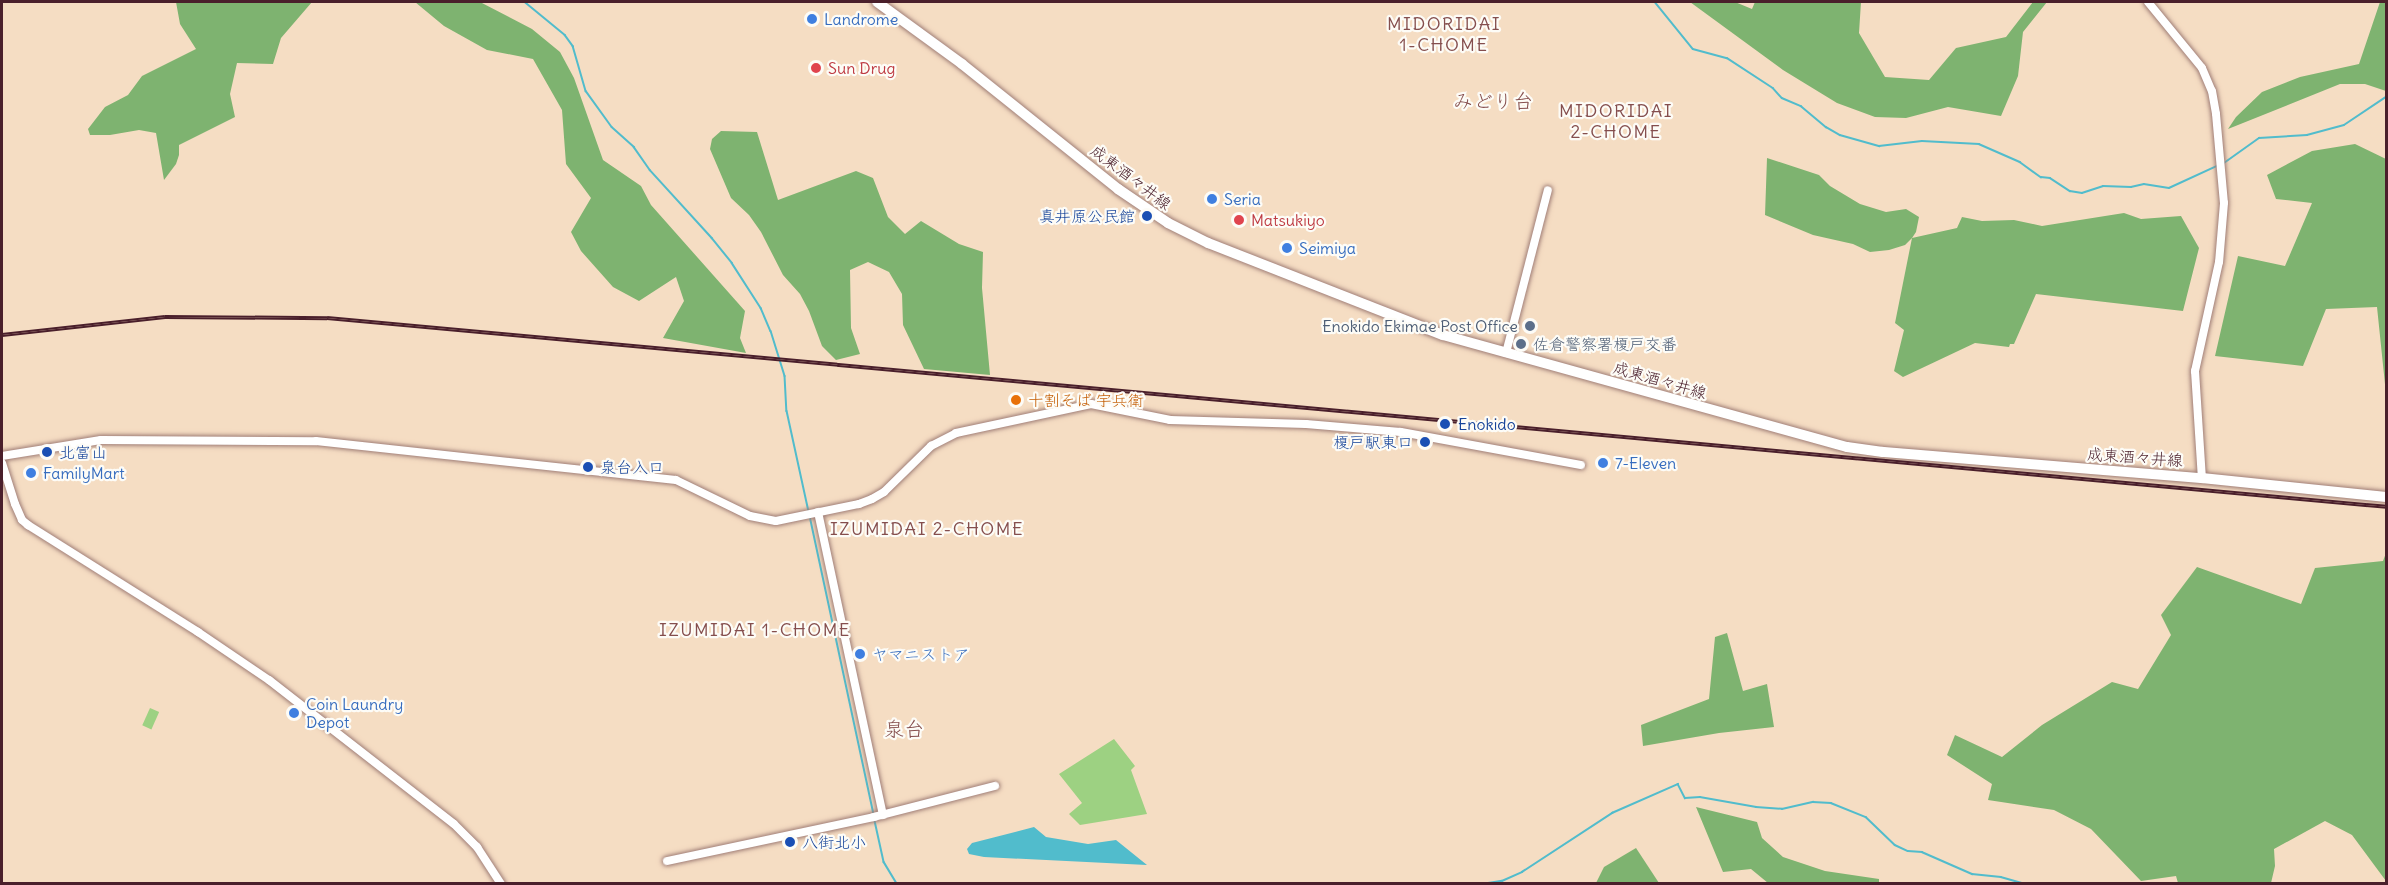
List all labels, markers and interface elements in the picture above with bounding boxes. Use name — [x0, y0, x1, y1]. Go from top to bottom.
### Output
place label: Landrome — [824, 9, 898, 29]
marker: Landrome — [805, 12, 819, 26]
district label: MIDORIDAI 1-CHOME — [1387, 14, 1501, 57]
place label: Sun Drug — [828, 58, 895, 78]
marker: Sun Drug — [809, 61, 823, 75]
district label: みどり台 — [1453, 88, 1533, 112]
district label: MIDORIDAI 2-CHOME — [1559, 101, 1673, 144]
street label: 成東酒々井線 — [1087, 140, 1175, 214]
place label: Seria — [1224, 189, 1261, 209]
marker: Seria — [1205, 192, 1219, 206]
place label: 真井原公民館 — [1039, 206, 1135, 226]
marker: 真井原公民館 — [1140, 209, 1154, 223]
place label: Matsukiyo — [1251, 210, 1325, 230]
marker: Matsukiyo — [1232, 213, 1246, 227]
place label: Seimiya — [1299, 238, 1356, 258]
marker: Seimiya — [1280, 241, 1294, 255]
place label: Enokido Ekimae Post Office — [1322, 316, 1518, 336]
marker: Enokido Ekimae Post Office — [1523, 319, 1537, 333]
place label: 佐倉警察署榎戸交番 — [1533, 334, 1677, 354]
marker: 佐倉警察署榎戸交番 — [1514, 337, 1528, 351]
street label: 成東酒々井線 — [1611, 358, 1709, 402]
place label: 十割そば 宇兵衛 — [1028, 390, 1144, 410]
marker: 十割そば 宇兵衛 — [1009, 393, 1023, 407]
place label: Enokido — [1458, 414, 1516, 434]
marker: Enokido — [1436, 415, 1454, 433]
place label: 榎戸駅東口 — [1333, 432, 1413, 452]
marker: 榎戸駅東口 — [1418, 435, 1432, 449]
place label: 北富山 — [59, 442, 107, 462]
street label: 成東酒々井線 — [2086, 444, 2184, 470]
marker: 北富山 — [40, 445, 54, 459]
place label: 7-Eleven — [1615, 453, 1676, 473]
marker: 7-Eleven — [1596, 456, 1610, 470]
place label: 泉台入口 — [600, 457, 664, 477]
marker: 泉台入口 — [581, 460, 595, 474]
place label: FamilyMart — [43, 463, 125, 483]
marker: FamilyMart — [24, 466, 38, 480]
district label: IZUMIDAI 2-CHOME — [830, 518, 1024, 540]
district label: IZUMIDAI 1-CHOME — [659, 619, 851, 641]
place label: ヤマニストア — [872, 644, 968, 664]
marker: ヤマニストア — [853, 647, 867, 661]
place label: Coin Laundry Depot — [306, 694, 403, 732]
marker: Coin Laundry Depot — [287, 706, 301, 720]
district label: 泉台 — [884, 716, 924, 740]
place label: 八街北小 — [802, 832, 866, 852]
marker: 八街北小 — [783, 835, 797, 849]

